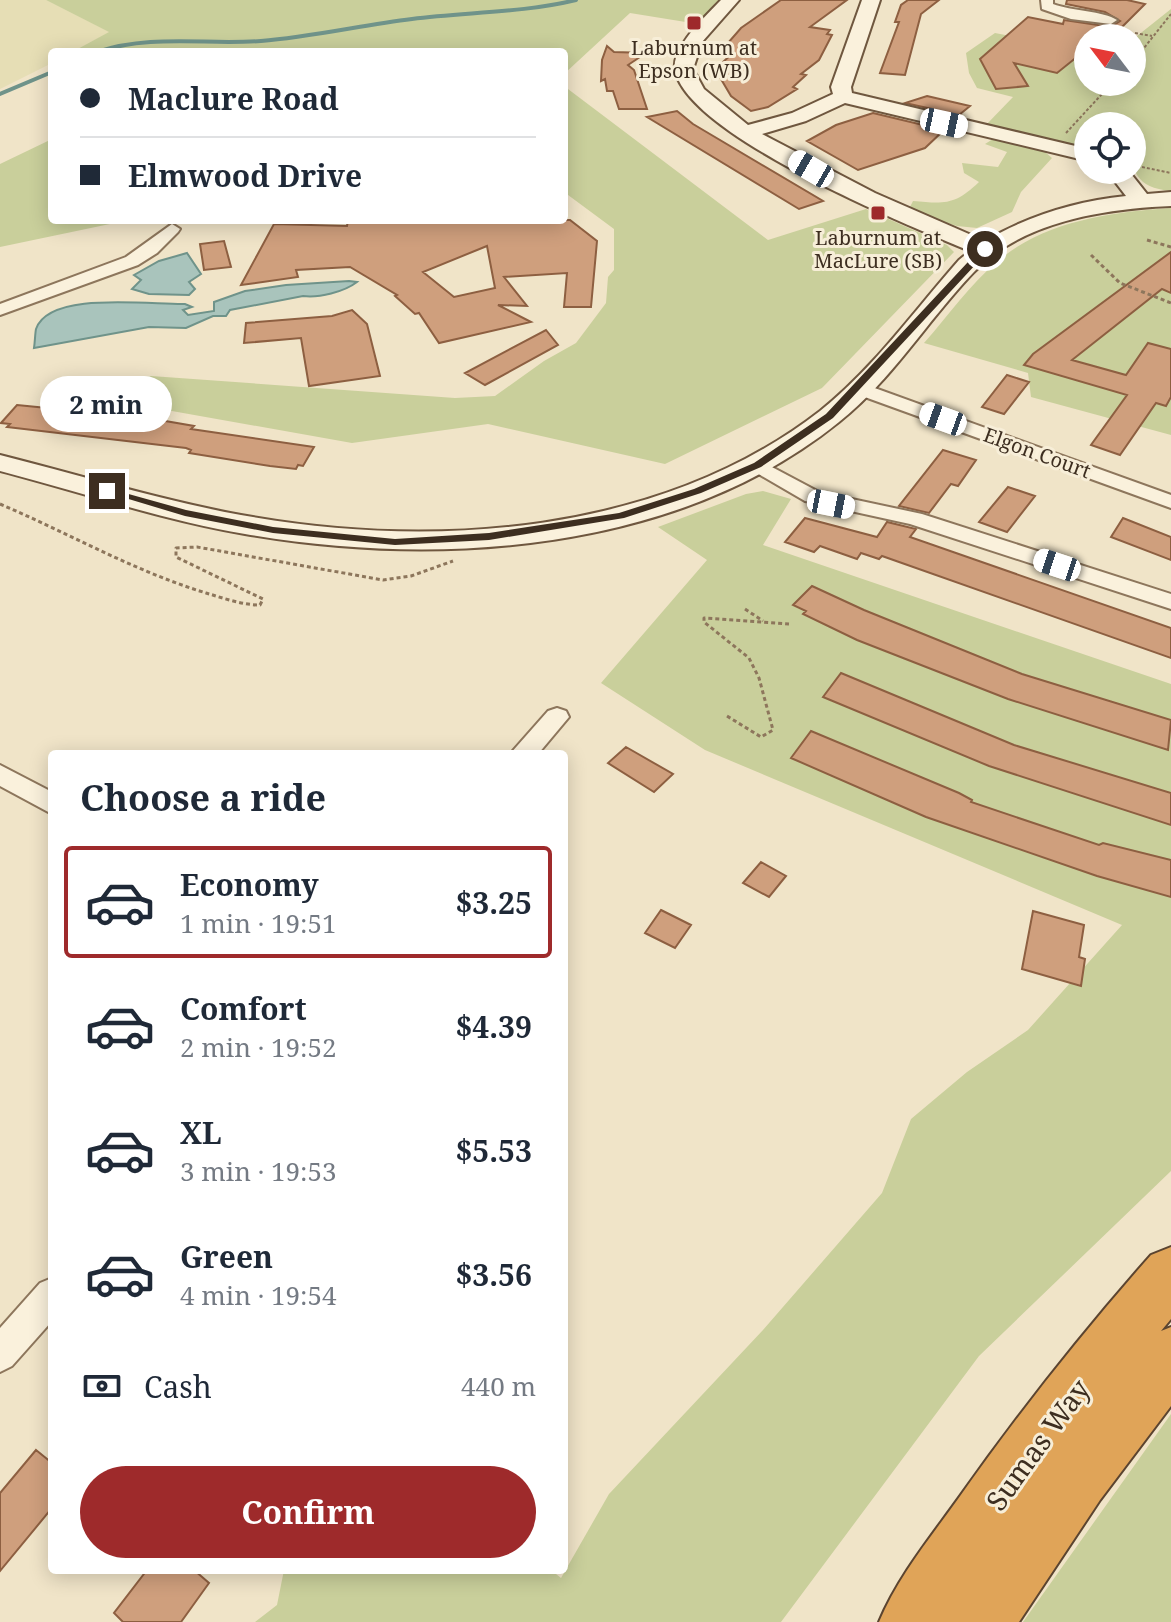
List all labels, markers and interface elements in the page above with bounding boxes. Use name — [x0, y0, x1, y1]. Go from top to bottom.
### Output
marker: Laburnum at Epson (WB) — [685, 14, 703, 32]
north arrow — [1074, 24, 1146, 96]
map controls — [1074, 24, 1146, 184]
place label: Laburnum at Epson (WB) — [631, 34, 757, 84]
text: Maclure Road — [128, 78, 339, 119]
car — [918, 106, 970, 140]
button: locate — [1074, 112, 1146, 184]
car — [784, 147, 838, 191]
text: Elmwood Drive — [128, 155, 362, 196]
marker: Laburnum at MacLure (SB) — [869, 204, 887, 222]
place label: Laburnum at MacLure (SB) — [814, 224, 942, 274]
route start — [967, 231, 1003, 267]
callout: 2 min — [41, 375, 173, 431]
text: 2 min — [69, 386, 143, 422]
car — [916, 400, 970, 438]
street label: Elgon Court — [980, 421, 1094, 484]
route end — [89, 473, 125, 509]
car — [805, 488, 857, 520]
car — [1030, 546, 1084, 584]
text: Choose a ride — [80, 773, 326, 822]
text: Economy — [180, 864, 319, 905]
icon: car — [84, 866, 156, 938]
text: $3.25 — [455, 882, 532, 923]
text: 1 min · 19:51 — [180, 905, 337, 941]
text: Comfort — [180, 988, 307, 1029]
icon: car — [84, 990, 156, 1062]
text: $4.39 — [455, 1006, 532, 1047]
text: 2 min · 19:52 — [180, 1029, 337, 1065]
text: XL — [180, 1112, 222, 1153]
icon: car — [84, 1114, 156, 1186]
text: $5.53 — [455, 1130, 532, 1171]
text: 3 min · 19:53 — [180, 1153, 337, 1189]
text: Green — [180, 1236, 273, 1277]
icon: car — [84, 1238, 156, 1310]
text: $3.56 — [455, 1254, 532, 1295]
text: 4 min · 19:54 — [180, 1277, 337, 1313]
icon: cash — [80, 1364, 124, 1408]
text: Cash — [144, 1366, 212, 1407]
text: 440 m — [461, 1368, 536, 1404]
street label: Sumas Way — [977, 1371, 1098, 1518]
button: Confirm — [80, 1466, 536, 1558]

